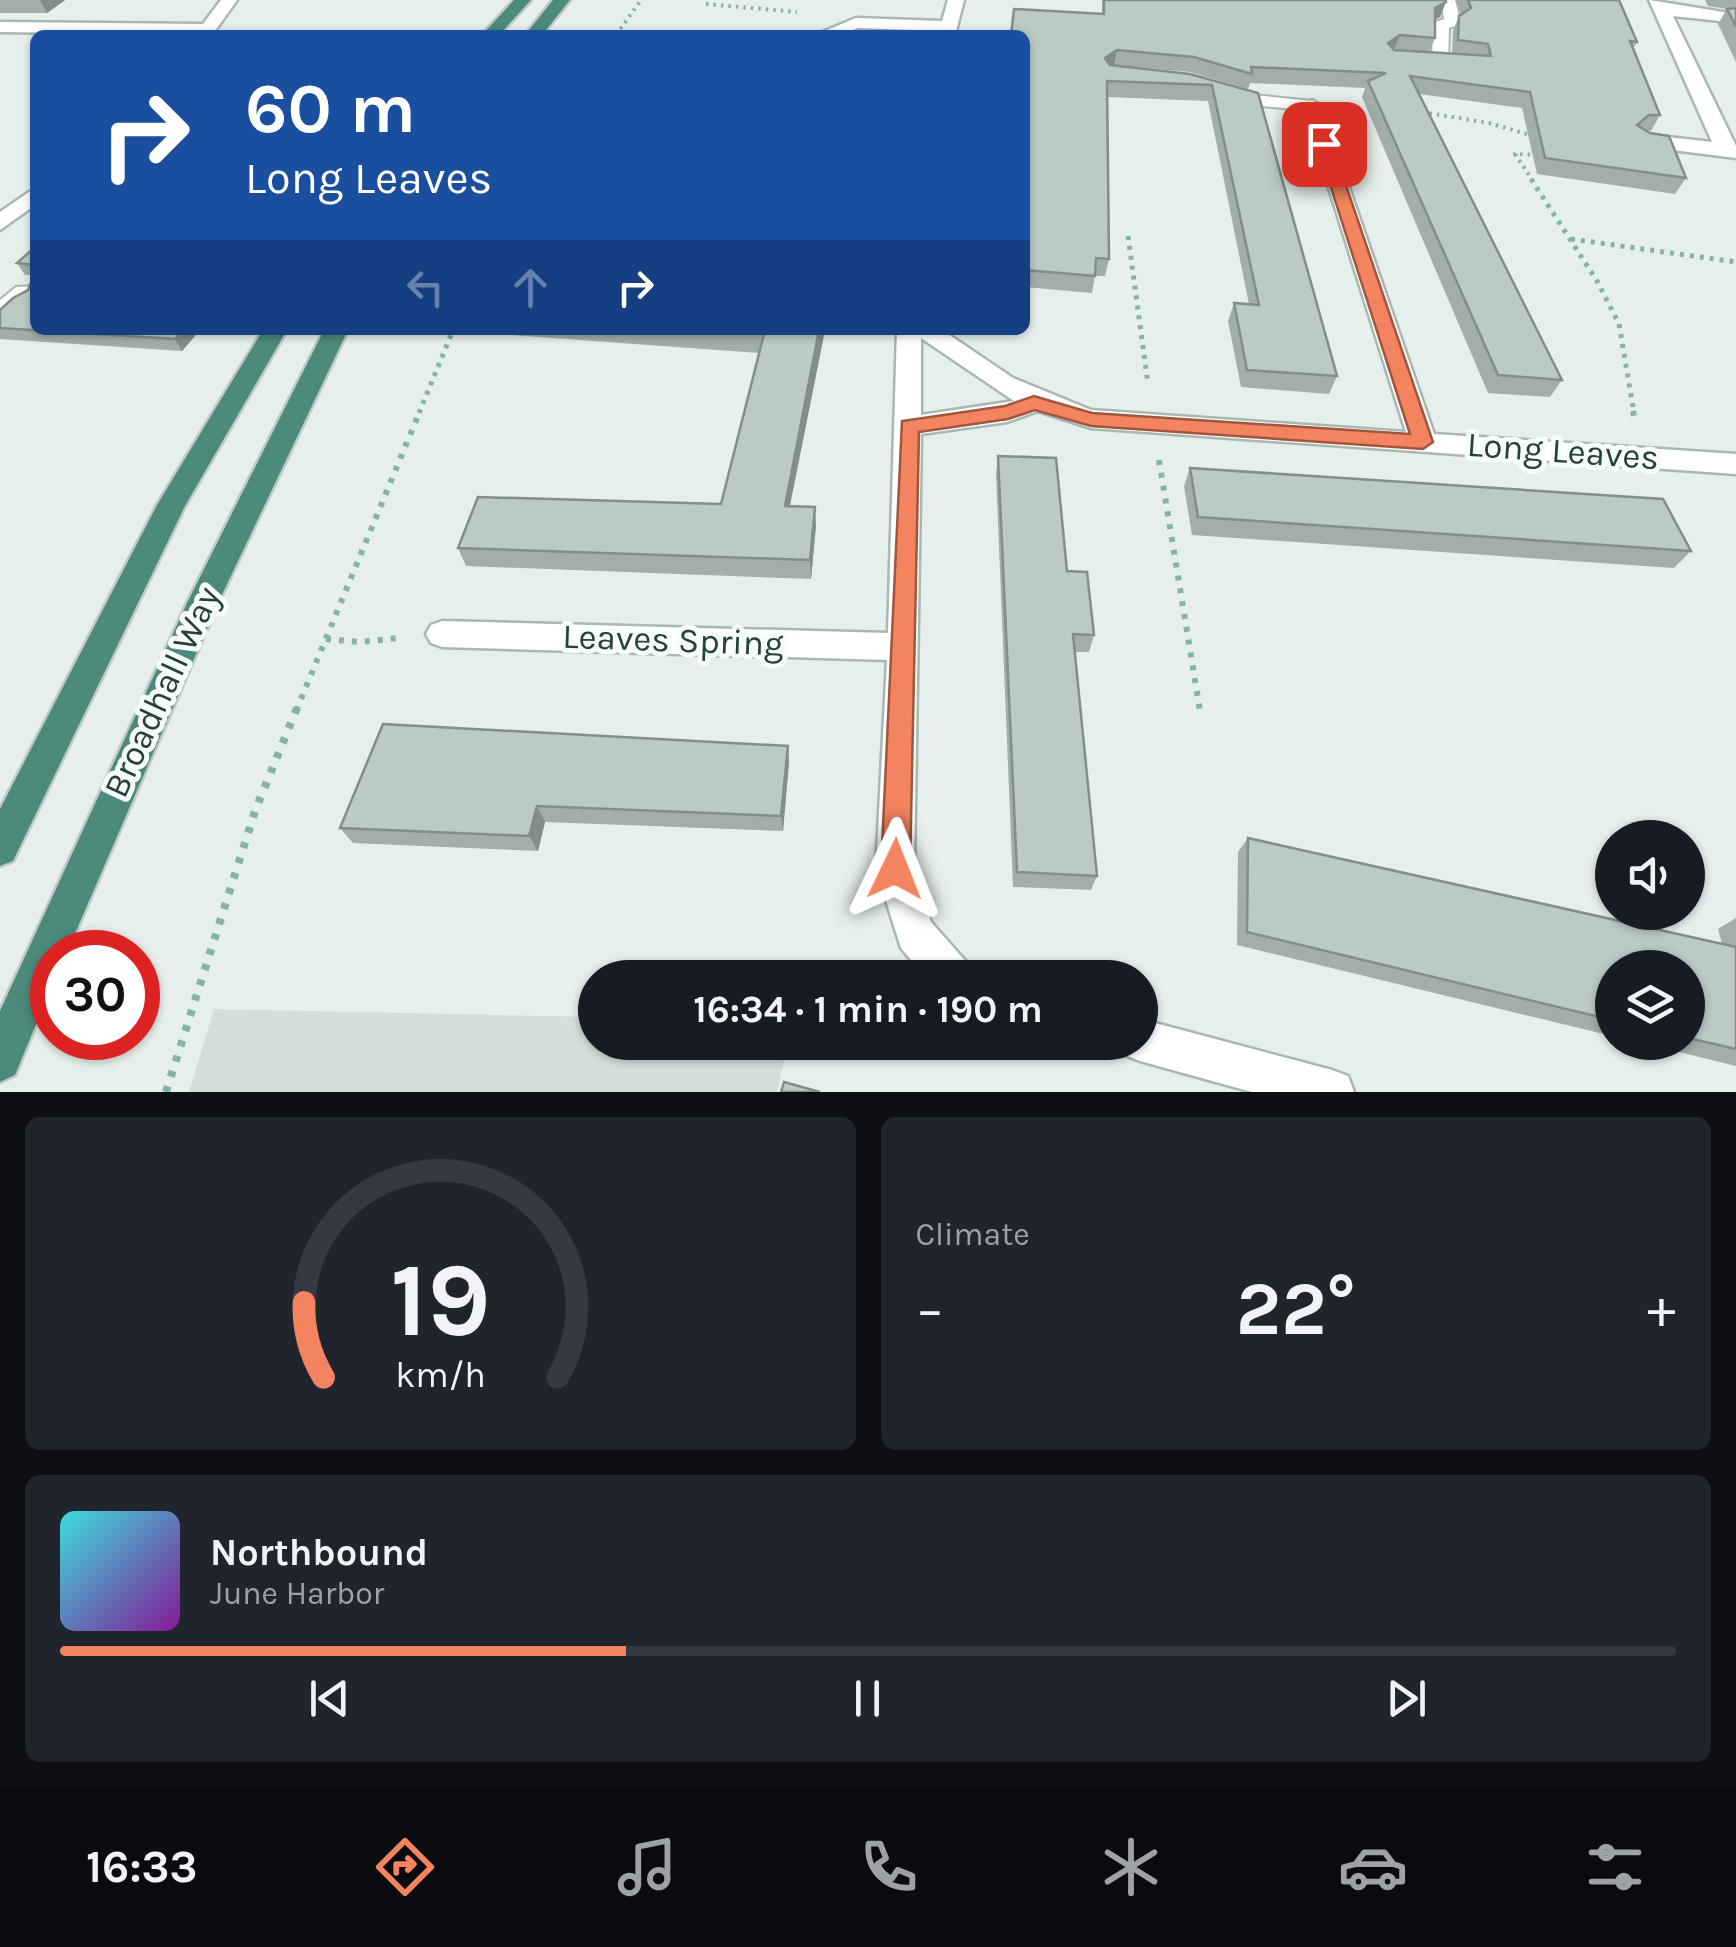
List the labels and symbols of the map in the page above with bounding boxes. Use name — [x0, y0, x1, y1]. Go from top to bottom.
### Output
pin — [1282, 102, 1367, 187]
street label: Long Leaves — [1466, 424, 1660, 478]
street label: Broadhall Way — [95, 580, 229, 804]
street label: Leaves Spring — [562, 616, 785, 664]
position arrow — [843, 817, 947, 921]
speed limit sign: 30 — [30, 930, 160, 1060]

